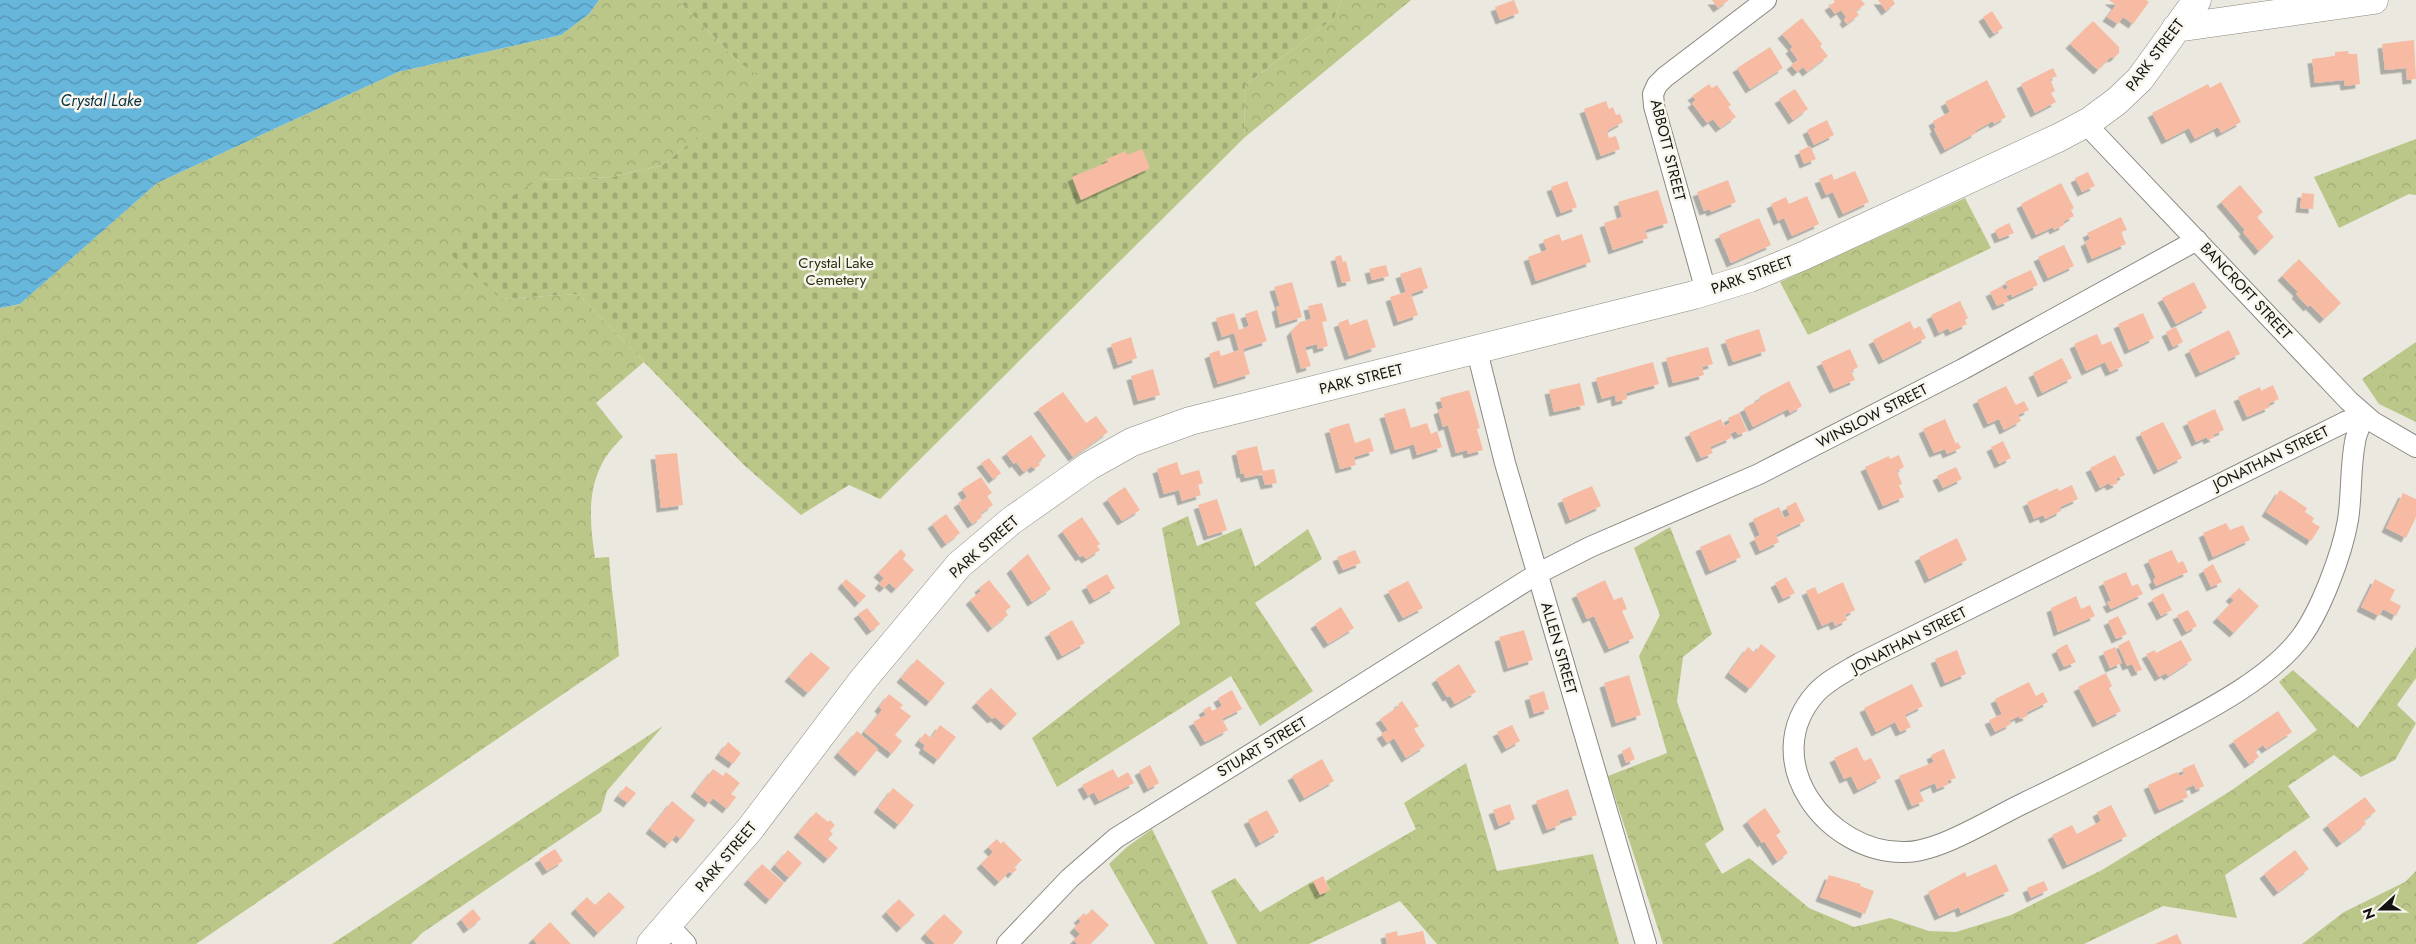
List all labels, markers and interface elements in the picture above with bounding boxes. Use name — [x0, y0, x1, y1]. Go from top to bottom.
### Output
street label: PARK STREET — [2120, 14, 2190, 96]
water label: Crystal Lake — [61, 89, 141, 112]
street label: ABBOTT STREET — [1645, 97, 1691, 203]
street label: BANCROFT STREET — [2195, 237, 2297, 345]
street label: PARK STREET — [1708, 250, 1796, 300]
park label: Crystal Lake Cemetery — [798, 252, 874, 291]
street label: PARK STREET — [1317, 358, 1405, 400]
street label: WINSLOW STREET — [1812, 378, 1932, 454]
street label: JONATHAN STREET — [2207, 420, 2333, 497]
street label: PARK STREET — [945, 511, 1024, 583]
street label: ALLEN STREET — [1535, 599, 1583, 697]
street label: JONATHAN STREET — [1846, 601, 1970, 679]
street label: STUART STREET — [1213, 711, 1311, 783]
street label: PARK STREET — [690, 817, 762, 897]
north arrow — [2356, 884, 2406, 934]
text: N — [2358, 905, 2380, 922]

